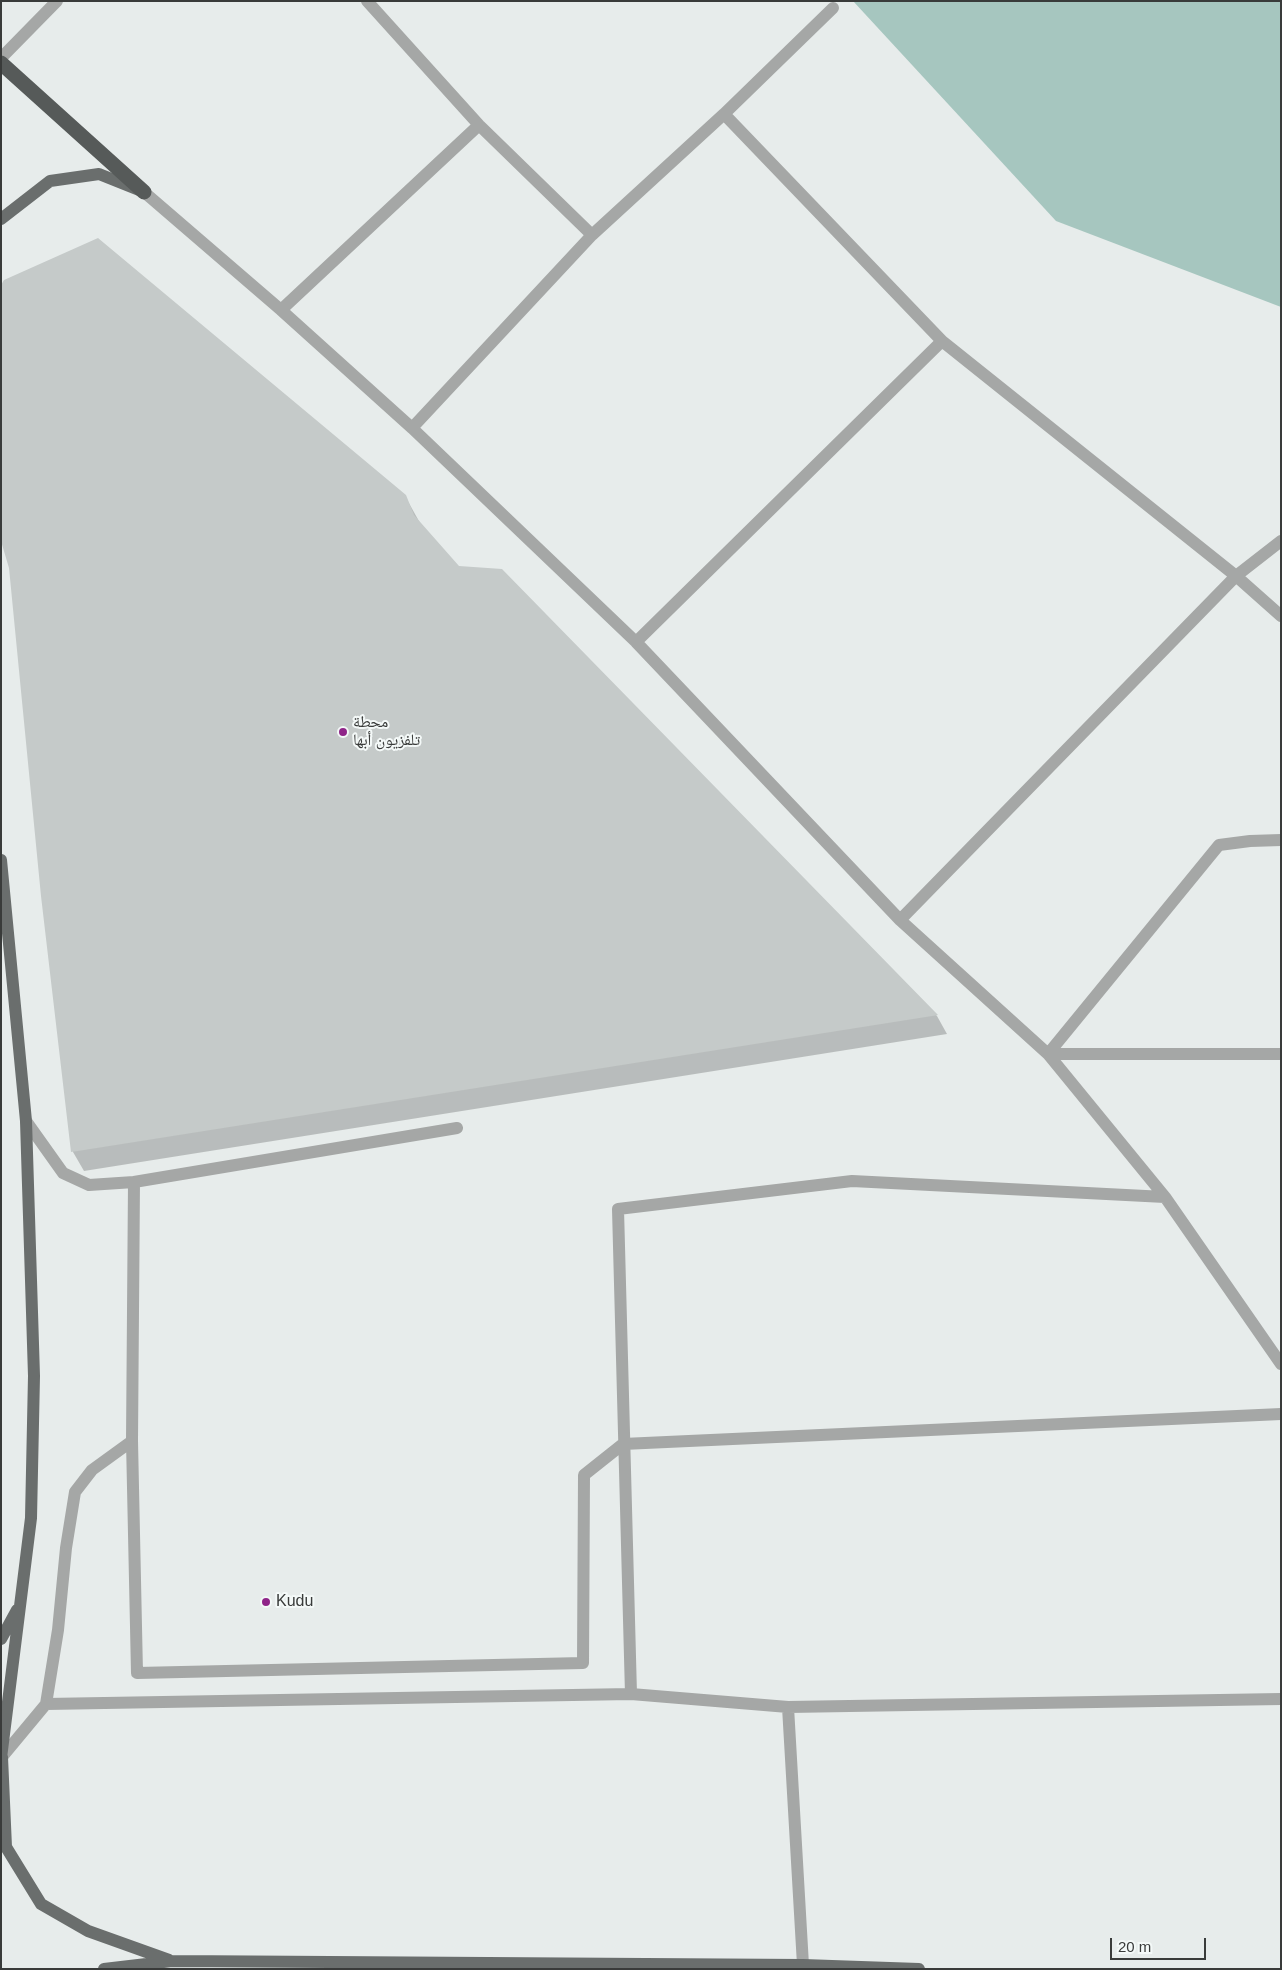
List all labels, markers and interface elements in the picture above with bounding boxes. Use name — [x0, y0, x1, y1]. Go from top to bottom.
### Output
place label: محطة تلفزيون أبها — [353, 713, 420, 751]
marker: محطة تلفزيون أبها — [337, 726, 349, 738]
place label: Kudu — [276, 1592, 313, 1612]
marker: Kudu — [260, 1596, 272, 1608]
scale bar — [1112, 1928, 1208, 1960]
text: 20 m — [1118, 1938, 1151, 1955]

